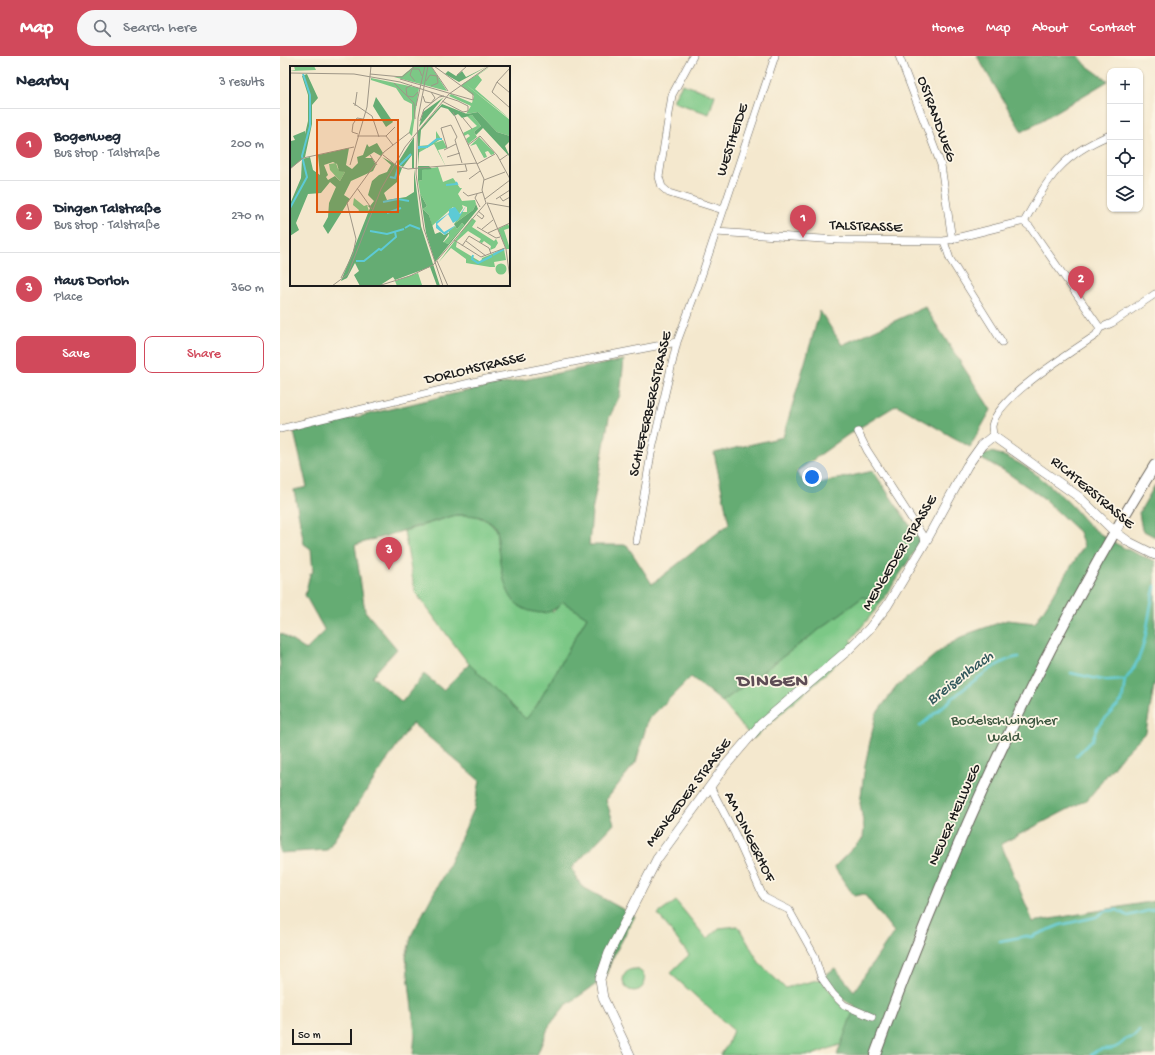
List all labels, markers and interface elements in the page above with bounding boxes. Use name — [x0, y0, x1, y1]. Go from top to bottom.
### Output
search box — [77, 10, 357, 46]
text: Map — [20, 17, 53, 40]
icon: search — [91, 17, 113, 39]
text: Search here — [123, 19, 197, 37]
text: Home — [932, 20, 964, 37]
text: Map — [986, 20, 1010, 37]
text: About — [1032, 20, 1068, 37]
text: Contact — [1090, 20, 1135, 37]
inset map — [290, 66, 510, 286]
map controls — [1107, 68, 1143, 212]
button: + — [1107, 68, 1143, 104]
text: Nearby — [16, 72, 69, 92]
street label: OSTRANDWEG — [912, 74, 960, 165]
text: 3 results — [219, 75, 264, 90]
street label: WESTHEIDE — [713, 101, 753, 179]
button: − — [1107, 104, 1143, 140]
text: Bogenweg — [54, 128, 121, 146]
text: 1 — [26, 137, 32, 152]
text: 200 m — [231, 137, 264, 152]
button: locate — [1107, 140, 1143, 176]
text: Bus stop · Talstraße — [54, 146, 160, 161]
button: layers — [1107, 176, 1143, 212]
text: Dingen Talstraße — [54, 200, 161, 218]
pin: 1 — [790, 205, 816, 238]
text: 2 — [26, 209, 32, 224]
text: 270 m — [231, 209, 264, 224]
street label: TALSTRASSE — [828, 217, 903, 237]
text: Bus stop · Talstraße — [54, 218, 160, 233]
pin: 2 — [1068, 266, 1094, 299]
text: Haus Dorloh — [54, 272, 129, 290]
text: 3 — [26, 281, 32, 296]
text: 360 m — [231, 281, 264, 296]
text: Place — [54, 290, 82, 305]
street label: SCHIEFERBERGSTRASSE — [626, 329, 677, 478]
button: Save — [16, 336, 136, 373]
button: Share — [144, 336, 264, 373]
street label: DORLOHSTRASSE — [422, 349, 528, 390]
street label: RICHTERSTRASSE — [1046, 453, 1138, 534]
your location — [802, 467, 822, 487]
street label: MENGEDER STRASSE — [858, 491, 942, 614]
pin: 3 — [376, 537, 402, 570]
water label: Breisenbach — [924, 647, 998, 710]
district label: DINGEN — [735, 671, 809, 694]
park label: Bodelschwingher Wald — [950, 712, 1058, 747]
street label: MENGEDER STRASSE — [642, 735, 736, 851]
street label: NEUER HELLWEG — [925, 761, 986, 868]
street label: AM DINGERHOF — [719, 789, 779, 886]
scale bar — [292, 1027, 352, 1046]
text: 50 m — [298, 1030, 320, 1042]

